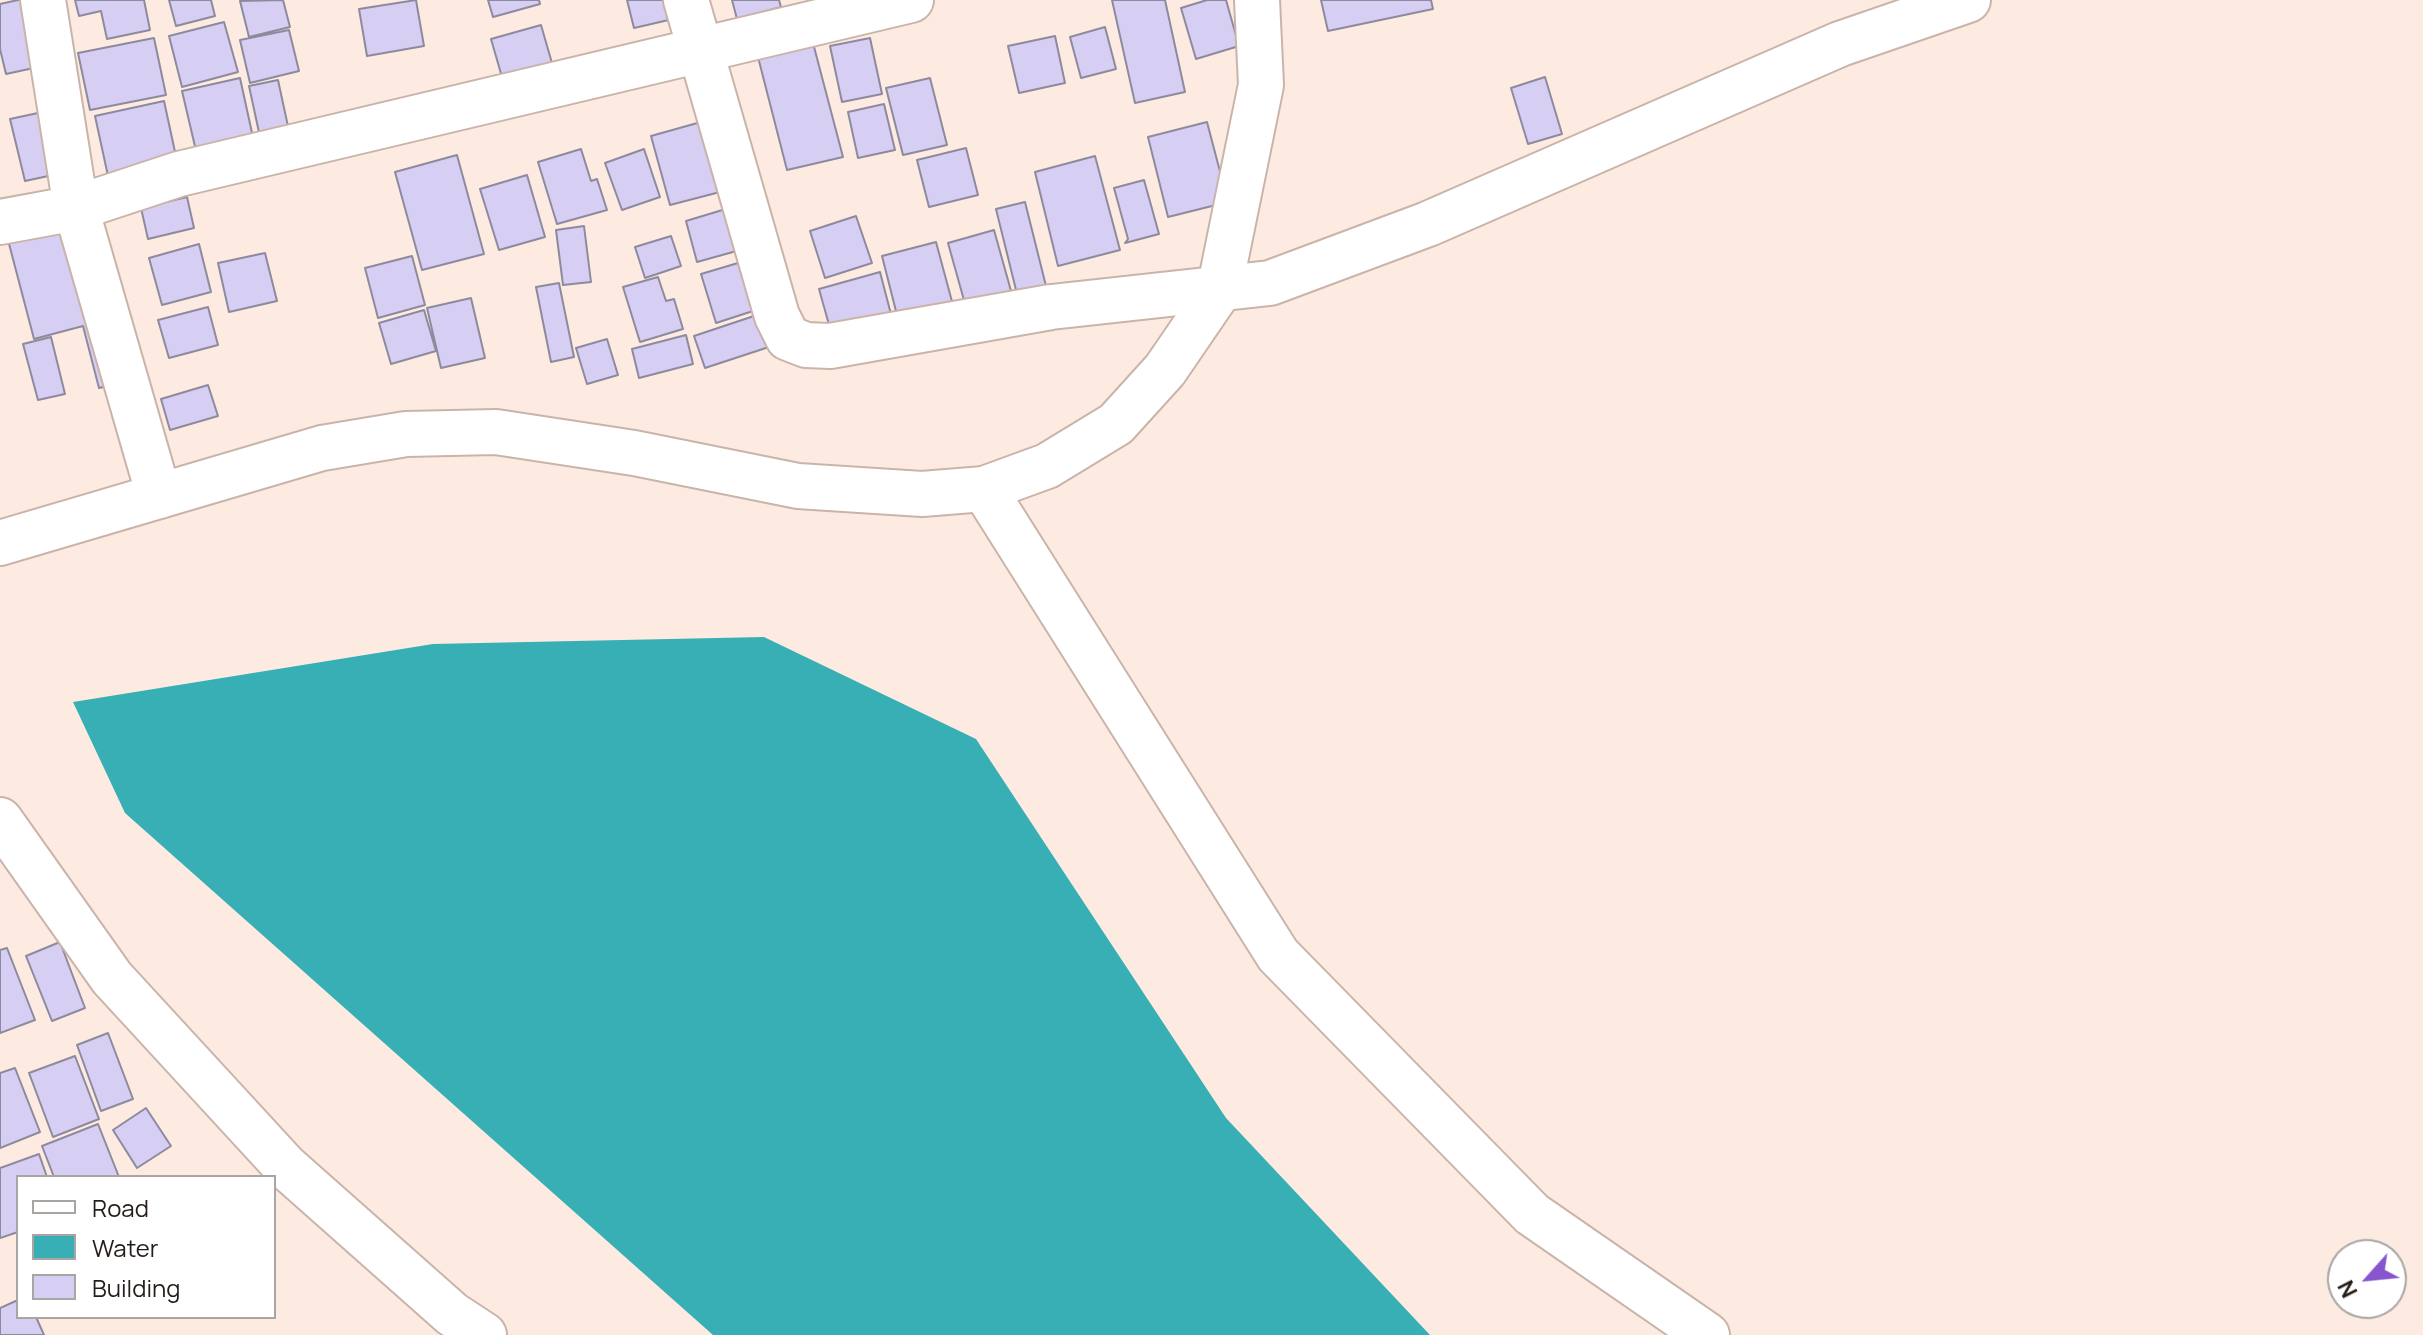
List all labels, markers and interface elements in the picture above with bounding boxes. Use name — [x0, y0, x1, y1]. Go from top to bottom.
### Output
legend — [16, 1175, 276, 1319]
text: Road — [92, 1191, 149, 1224]
text: Water — [92, 1231, 159, 1264]
north arrow — [2327, 1239, 2407, 1319]
text: Building — [92, 1271, 180, 1304]
text: N — [2330, 1275, 2364, 1303]

